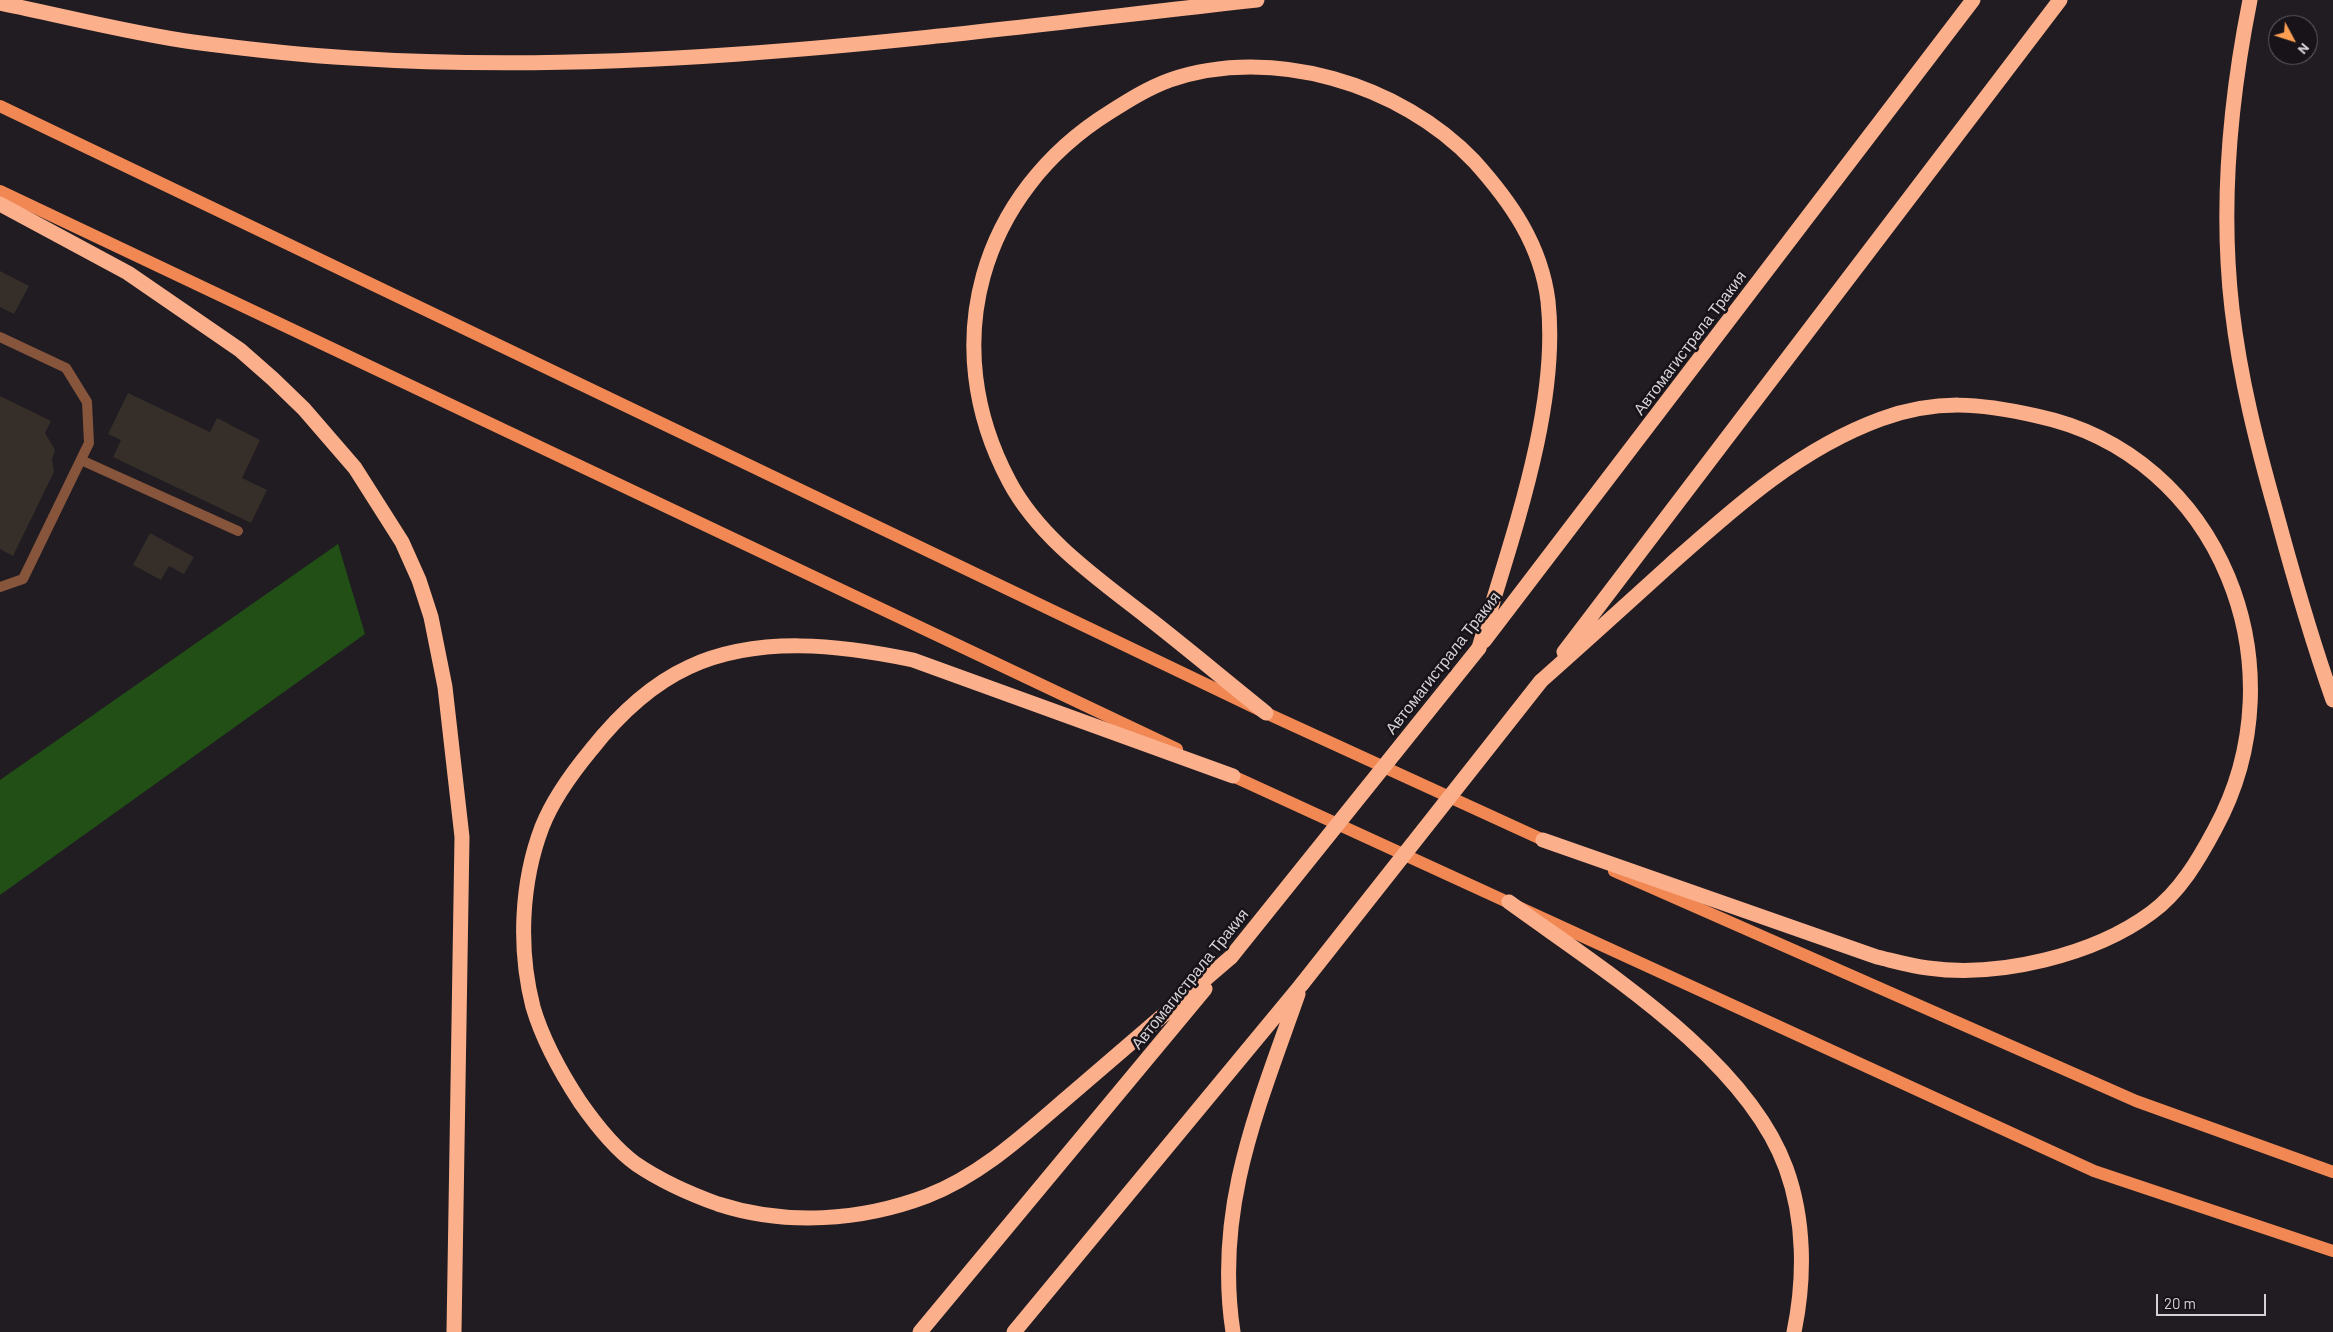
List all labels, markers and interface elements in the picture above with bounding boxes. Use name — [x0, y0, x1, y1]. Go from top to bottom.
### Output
north arrow — [2268, 15, 2318, 65]
text: N — [2295, 40, 2314, 58]
street label: Автомагистрала Тракия — [1630, 267, 1750, 419]
street label: Автомагистрала Тракия — [1381, 588, 1505, 738]
street label: Автомагистрала Тракия — [1127, 905, 1253, 1053]
scale bar — [2158, 1284, 2268, 1316]
text: 20 m — [2164, 1294, 2196, 1312]

